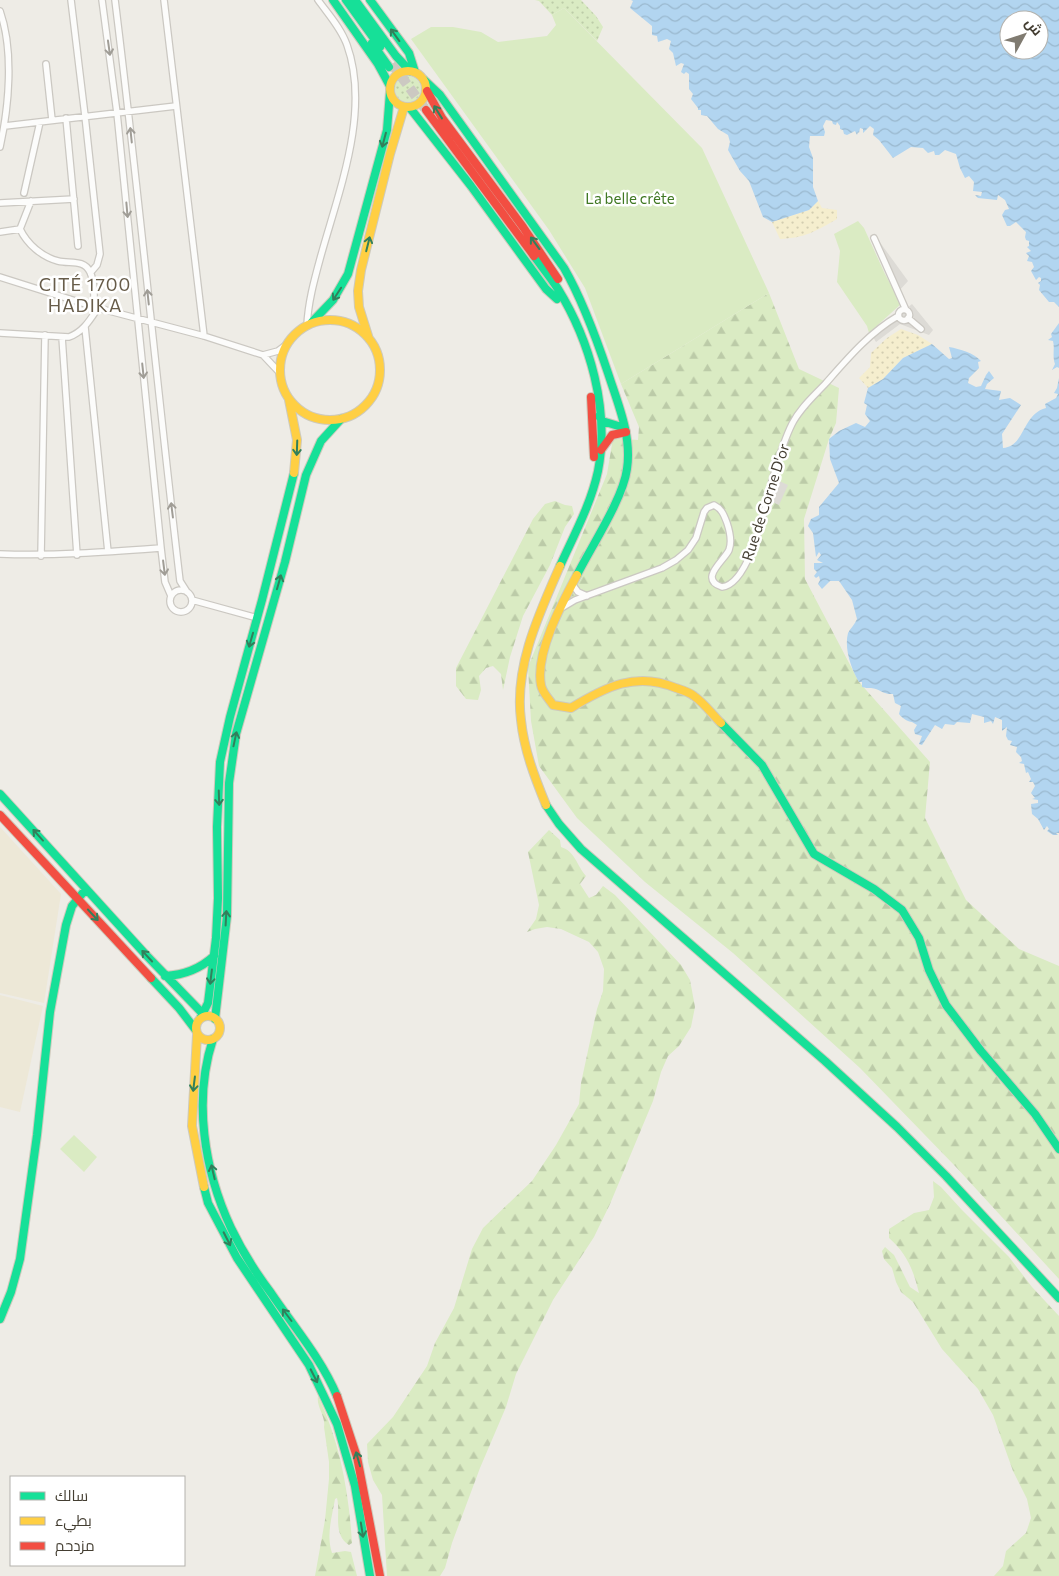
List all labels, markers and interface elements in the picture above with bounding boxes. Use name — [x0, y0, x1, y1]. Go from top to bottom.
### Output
north arrow — [999, 10, 1049, 60]
text: ش — [1021, 14, 1047, 39]
one-way arrow — [390, 28, 400, 42]
one-way arrow — [104, 40, 114, 56]
one-way arrow — [433, 106, 443, 120]
one-way arrow — [126, 127, 136, 143]
one-way arrow — [379, 131, 389, 147]
park label: La belle crête — [585, 189, 675, 207]
one-way arrow — [122, 201, 131, 217]
one-way arrow — [363, 236, 373, 252]
one-way arrow — [530, 236, 540, 250]
district label: CITÉ 1700 HADIKA — [39, 273, 131, 316]
one-way arrow — [331, 287, 341, 301]
one-way arrow — [143, 289, 153, 305]
one-way arrow — [138, 363, 147, 379]
one-way arrow — [292, 439, 301, 455]
street label: Rue de Corne D'or — [738, 441, 792, 563]
one-way arrow — [167, 503, 177, 519]
one-way arrow — [159, 560, 169, 576]
one-way arrow — [275, 575, 285, 591]
one-way arrow — [246, 631, 256, 647]
one-way arrow — [231, 731, 241, 747]
one-way arrow — [214, 790, 224, 806]
one-way arrow — [32, 829, 44, 842]
one-way arrow — [87, 908, 99, 921]
one-way arrow — [222, 910, 231, 926]
one-way arrow — [141, 950, 153, 963]
one-way arrow — [206, 969, 216, 985]
one-way arrow — [189, 1075, 199, 1091]
one-way arrow — [208, 1164, 217, 1180]
one-way arrow — [222, 1232, 232, 1247]
one-way arrow — [282, 1308, 292, 1322]
one-way arrow — [310, 1368, 319, 1383]
one-way arrow — [352, 1452, 362, 1468]
legend — [10, 1476, 185, 1566]
text: سالك — [55, 1486, 88, 1504]
text: بطيء — [55, 1511, 92, 1533]
one-way arrow — [358, 1522, 368, 1538]
text: مزدحم — [55, 1536, 95, 1556]

